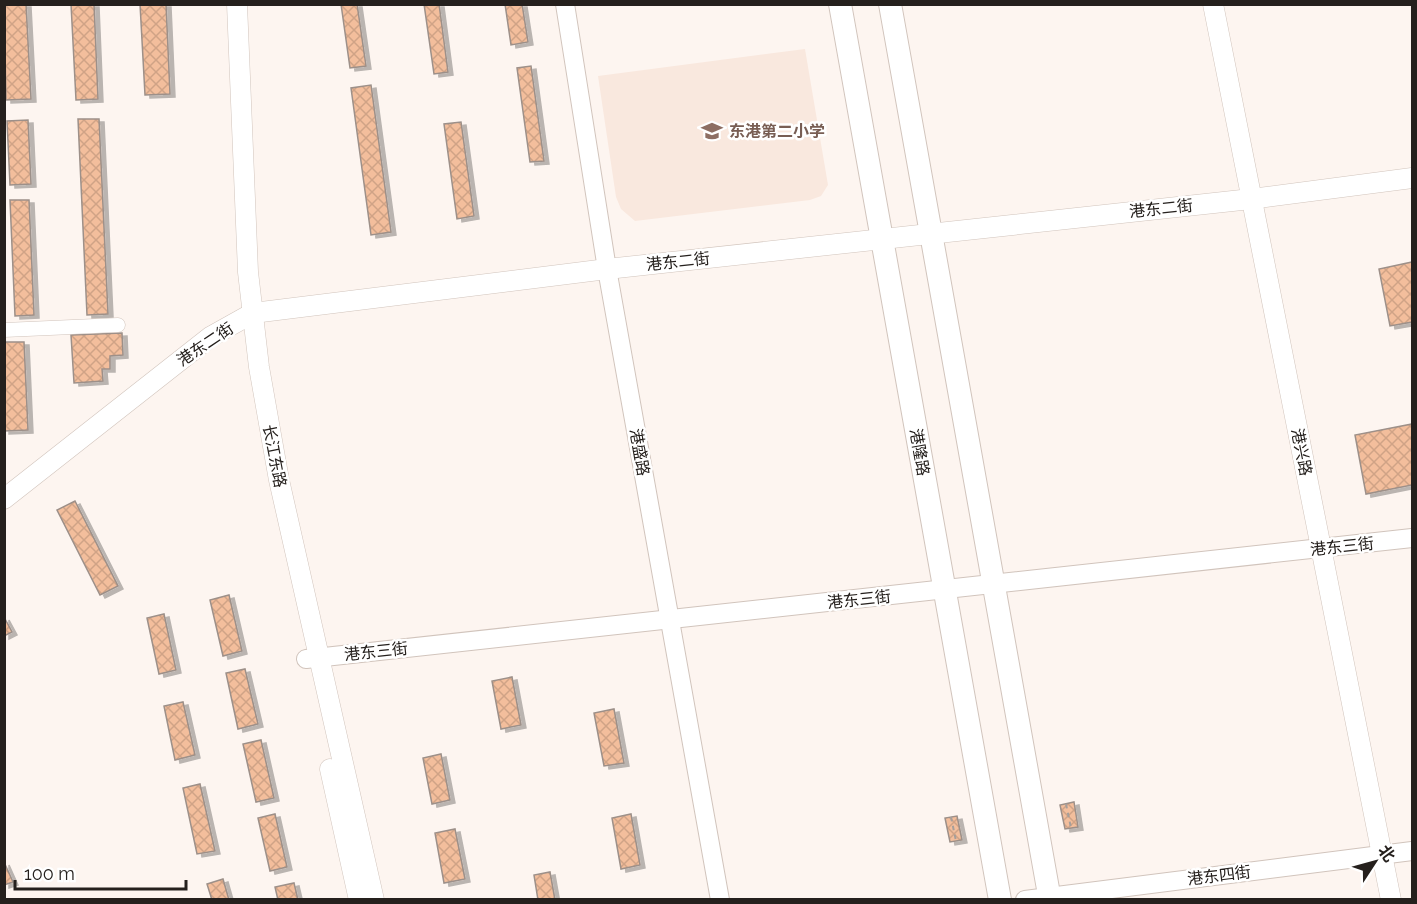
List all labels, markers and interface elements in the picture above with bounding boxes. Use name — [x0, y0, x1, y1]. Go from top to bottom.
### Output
school or university icon: 东港第二小学 — [700, 119, 724, 143]
place label: 东港第二小学 — [729, 122, 825, 141]
street label: 港东二街 — [1128, 196, 1194, 221]
street label: 港东二街 — [645, 249, 711, 274]
street label: 港东二街 — [173, 319, 237, 370]
street label: 长江东路 — [259, 423, 290, 489]
street label: 港盛路 — [626, 427, 653, 477]
street label: 港隆路 — [906, 427, 933, 477]
street label: 港兴路 — [1288, 427, 1315, 477]
street label: 港东三街 — [1309, 534, 1375, 559]
street label: 港东三街 — [826, 587, 892, 612]
street label: 港东三街 — [343, 639, 409, 664]
north arrow — [1345, 832, 1405, 892]
text: 北 — [1374, 841, 1399, 866]
scale bar — [15, 853, 186, 891]
street label: 港东四街 — [1186, 862, 1252, 889]
text: 100 m — [24, 863, 75, 884]

